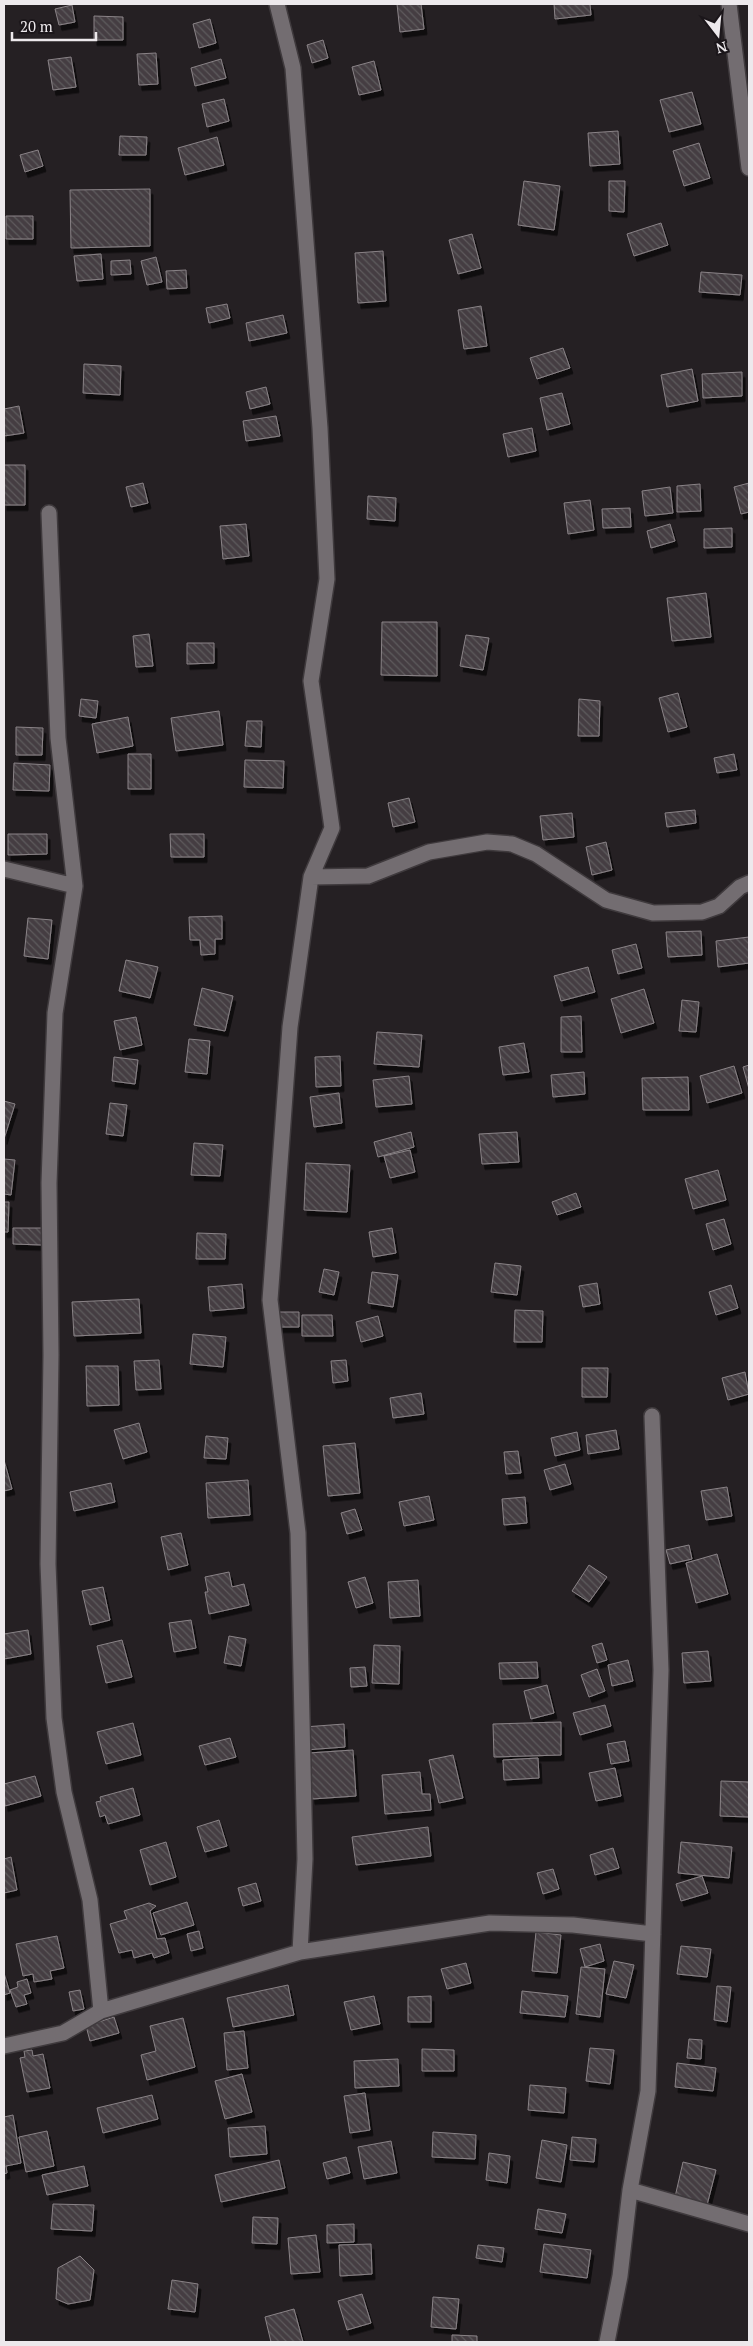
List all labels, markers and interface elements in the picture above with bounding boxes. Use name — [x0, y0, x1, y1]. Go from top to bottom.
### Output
scale bar — [12, 10, 96, 42]
north arrow — [693, 10, 743, 60]
text: 20 m — [20, 16, 53, 36]
text: N — [714, 37, 729, 59]

